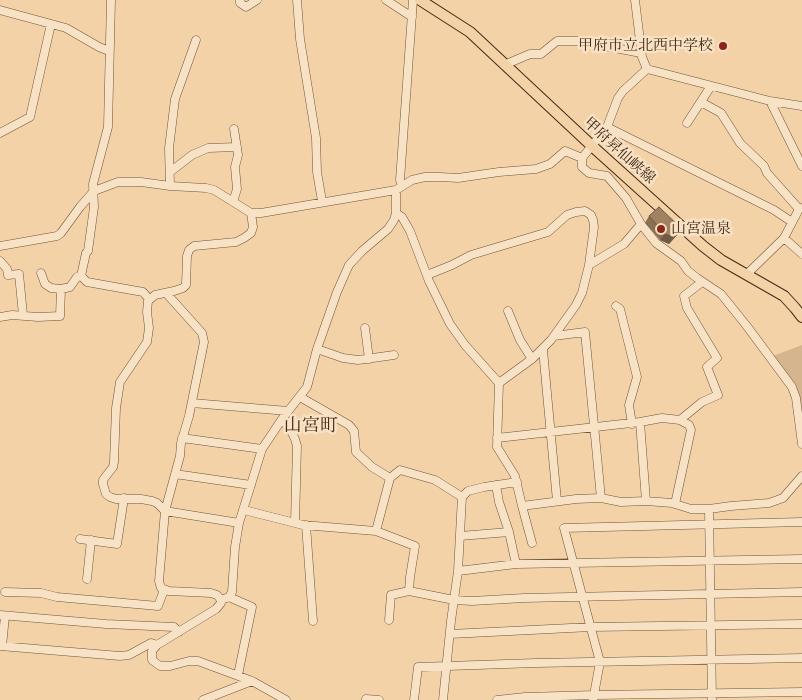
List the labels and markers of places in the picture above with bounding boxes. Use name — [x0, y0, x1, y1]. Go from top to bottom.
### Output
place label: 甲府市立北西中学校 — [578, 37, 713, 55]
marker: 甲府市立北西中学校 — [717, 40, 729, 52]
place label: 山宮温泉 — [671, 220, 731, 238]
marker: 山宮温泉 — [655, 223, 667, 235]

